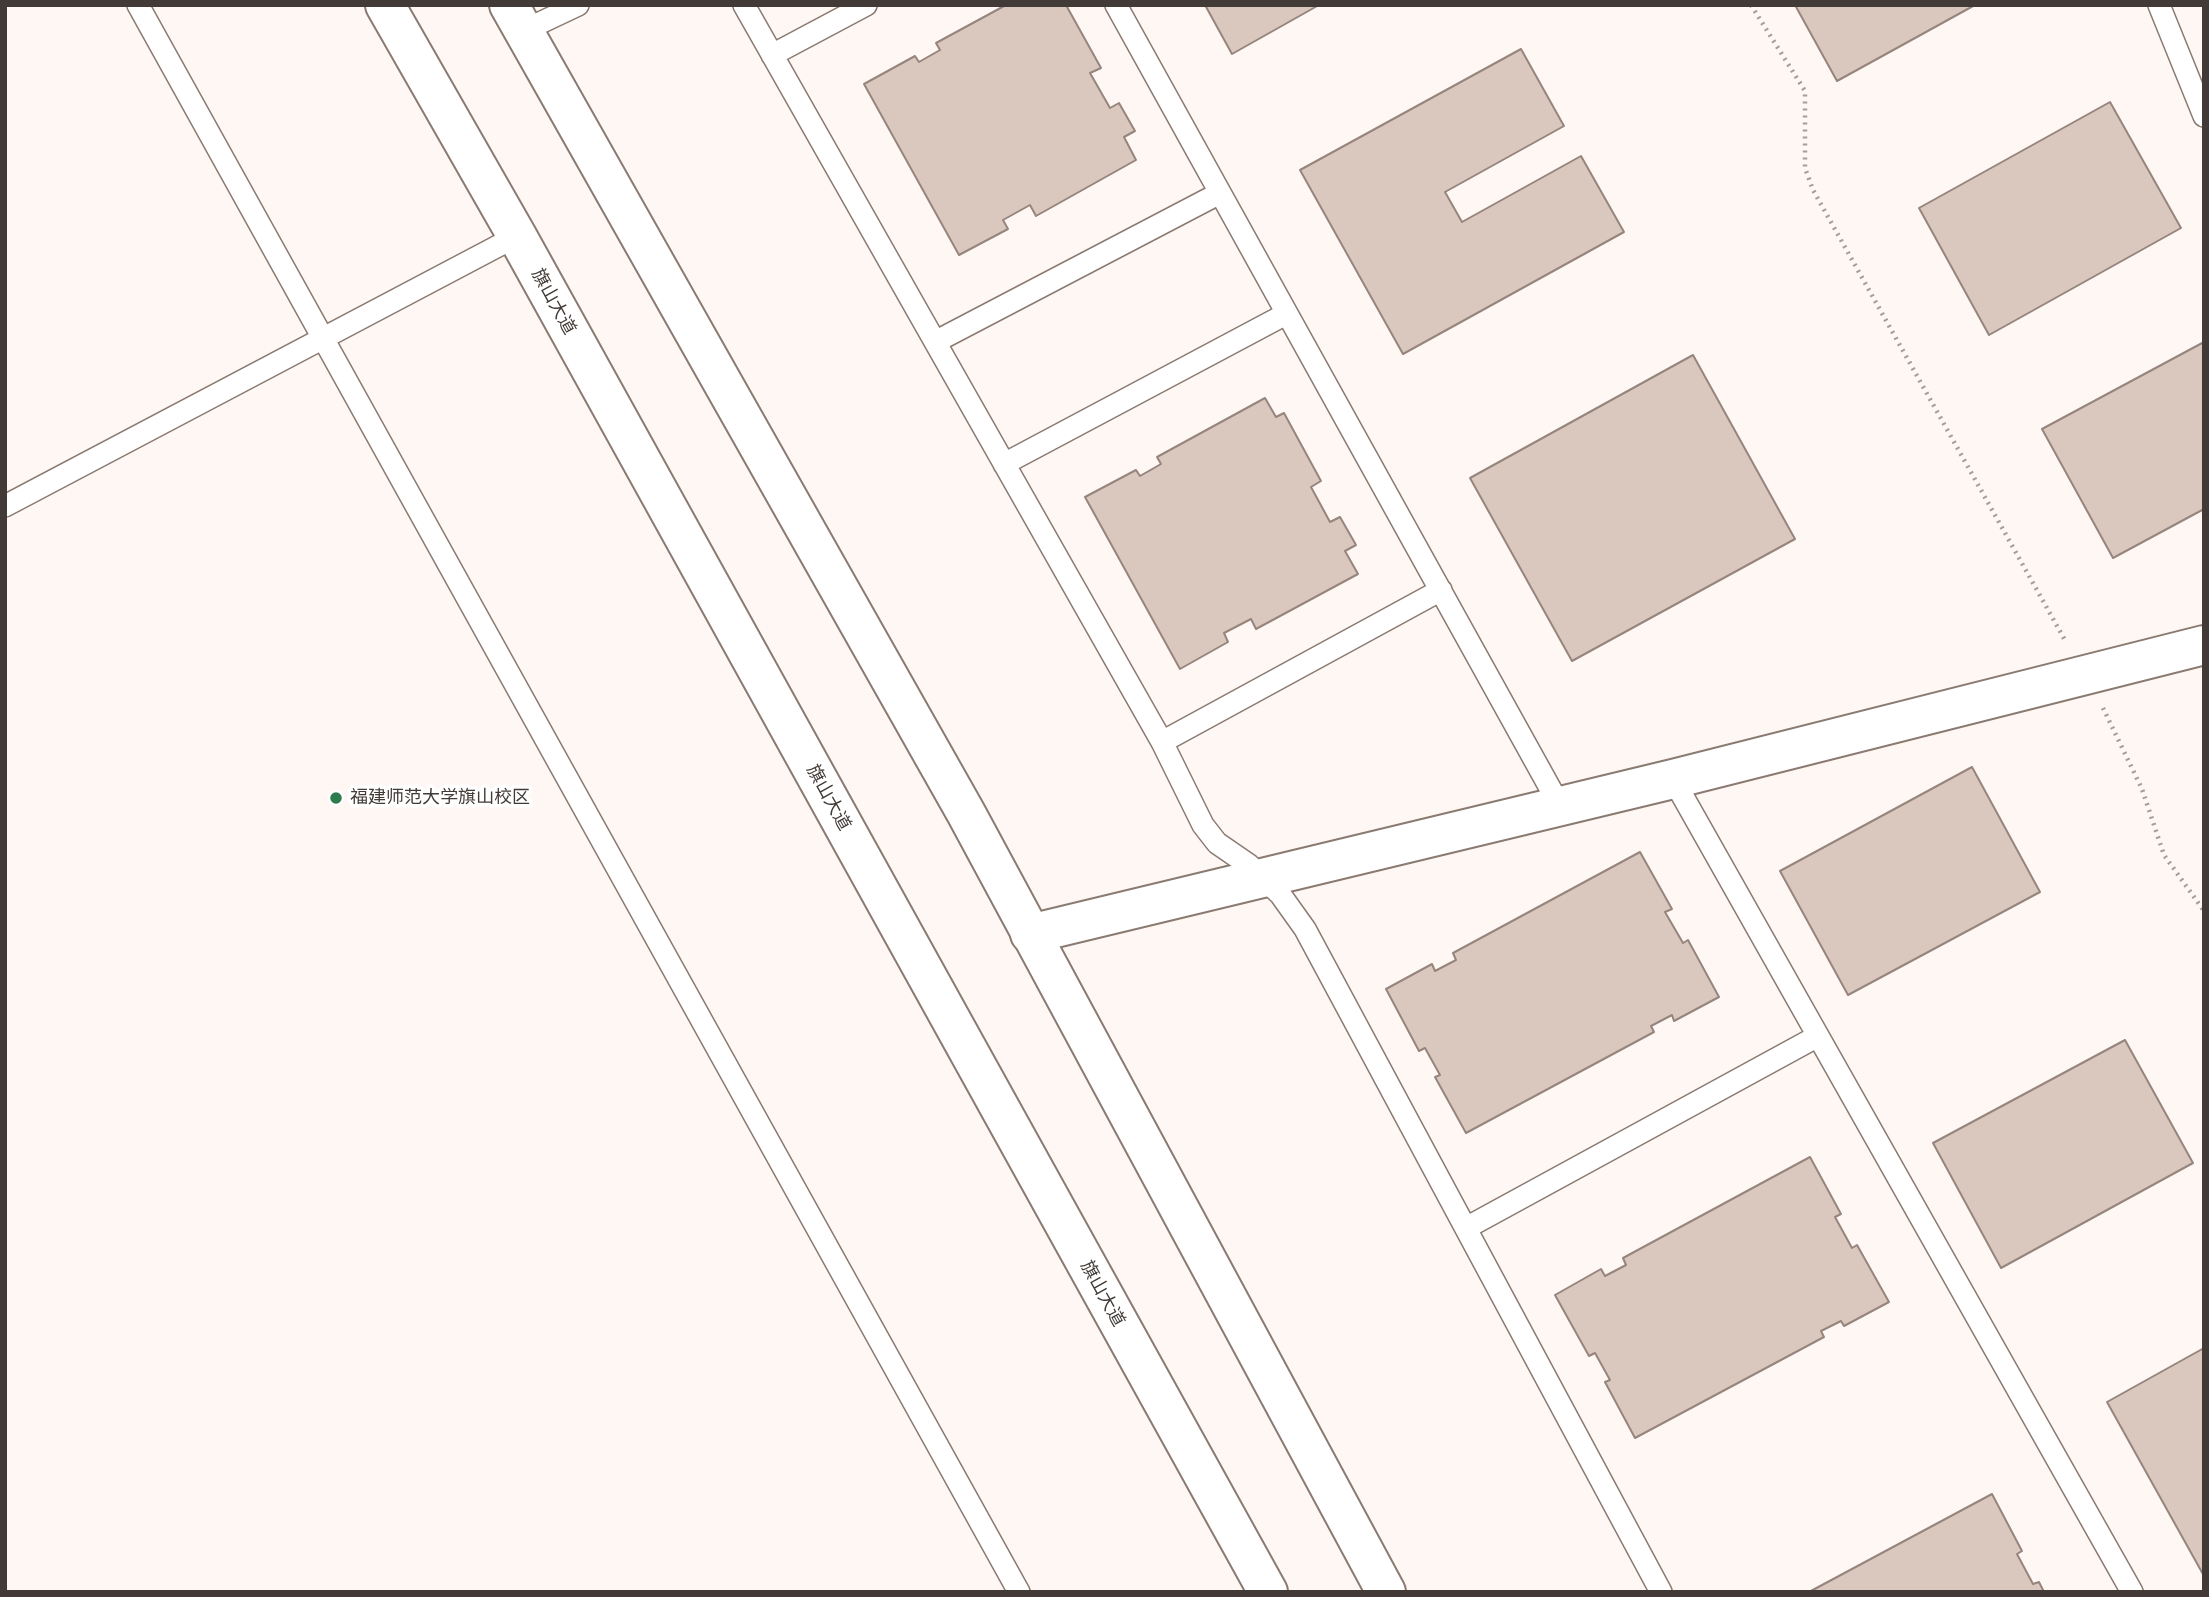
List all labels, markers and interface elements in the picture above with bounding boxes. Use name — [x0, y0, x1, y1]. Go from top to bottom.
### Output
street label: 旗山大道 — [526, 265, 580, 339]
street label: 旗山大道 — [801, 761, 855, 835]
place label: 福建师范大学旗山校区 — [350, 787, 530, 809]
marker: 福建师范大学旗山校区 — [328, 790, 344, 806]
street label: 旗山大道 — [1075, 1257, 1129, 1331]

